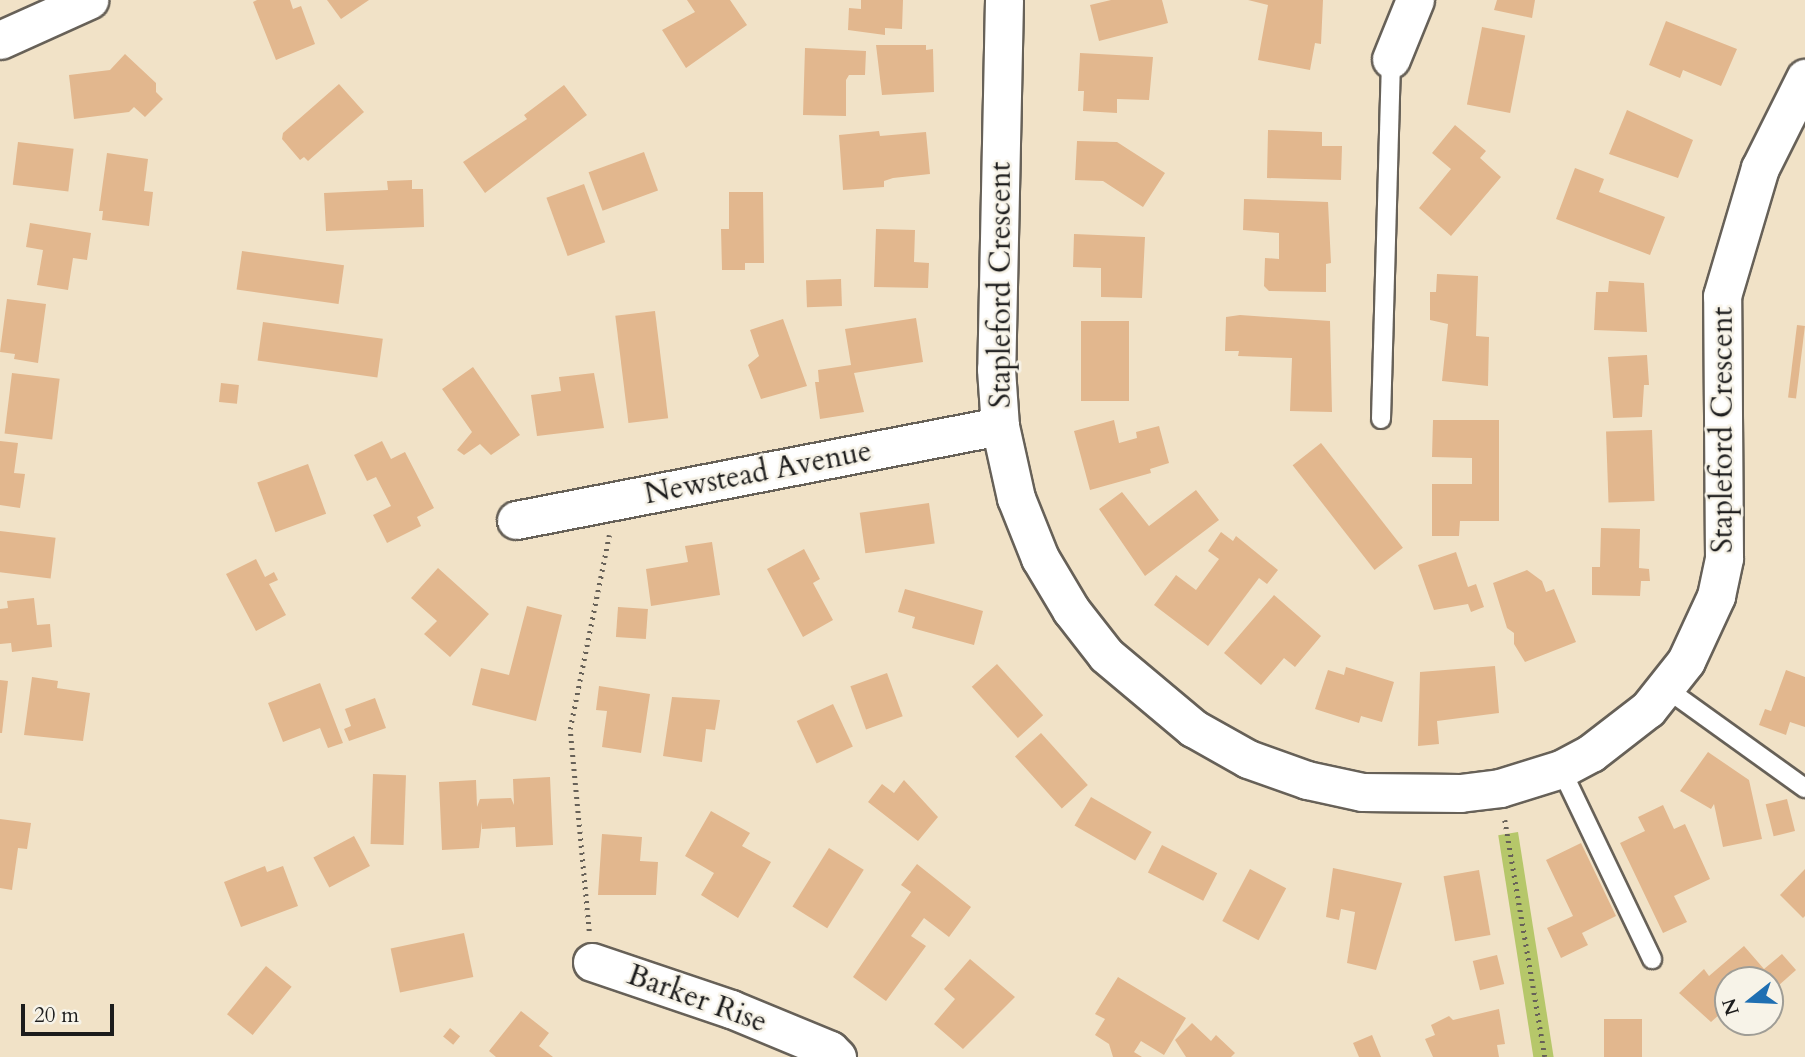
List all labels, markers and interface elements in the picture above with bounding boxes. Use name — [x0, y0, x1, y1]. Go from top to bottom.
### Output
street label: Stapleford Crescent — [983, 162, 1019, 408]
street label: Stapleford Crescent — [1705, 307, 1741, 553]
street label: Newstead Avenue — [641, 433, 875, 513]
street label: Barker Rise — [622, 957, 772, 1041]
north arrow — [1714, 966, 1784, 1036]
scale bar — [24, 990, 117, 1034]
text: N — [1716, 995, 1746, 1019]
text: 20 m — [34, 1001, 79, 1030]

